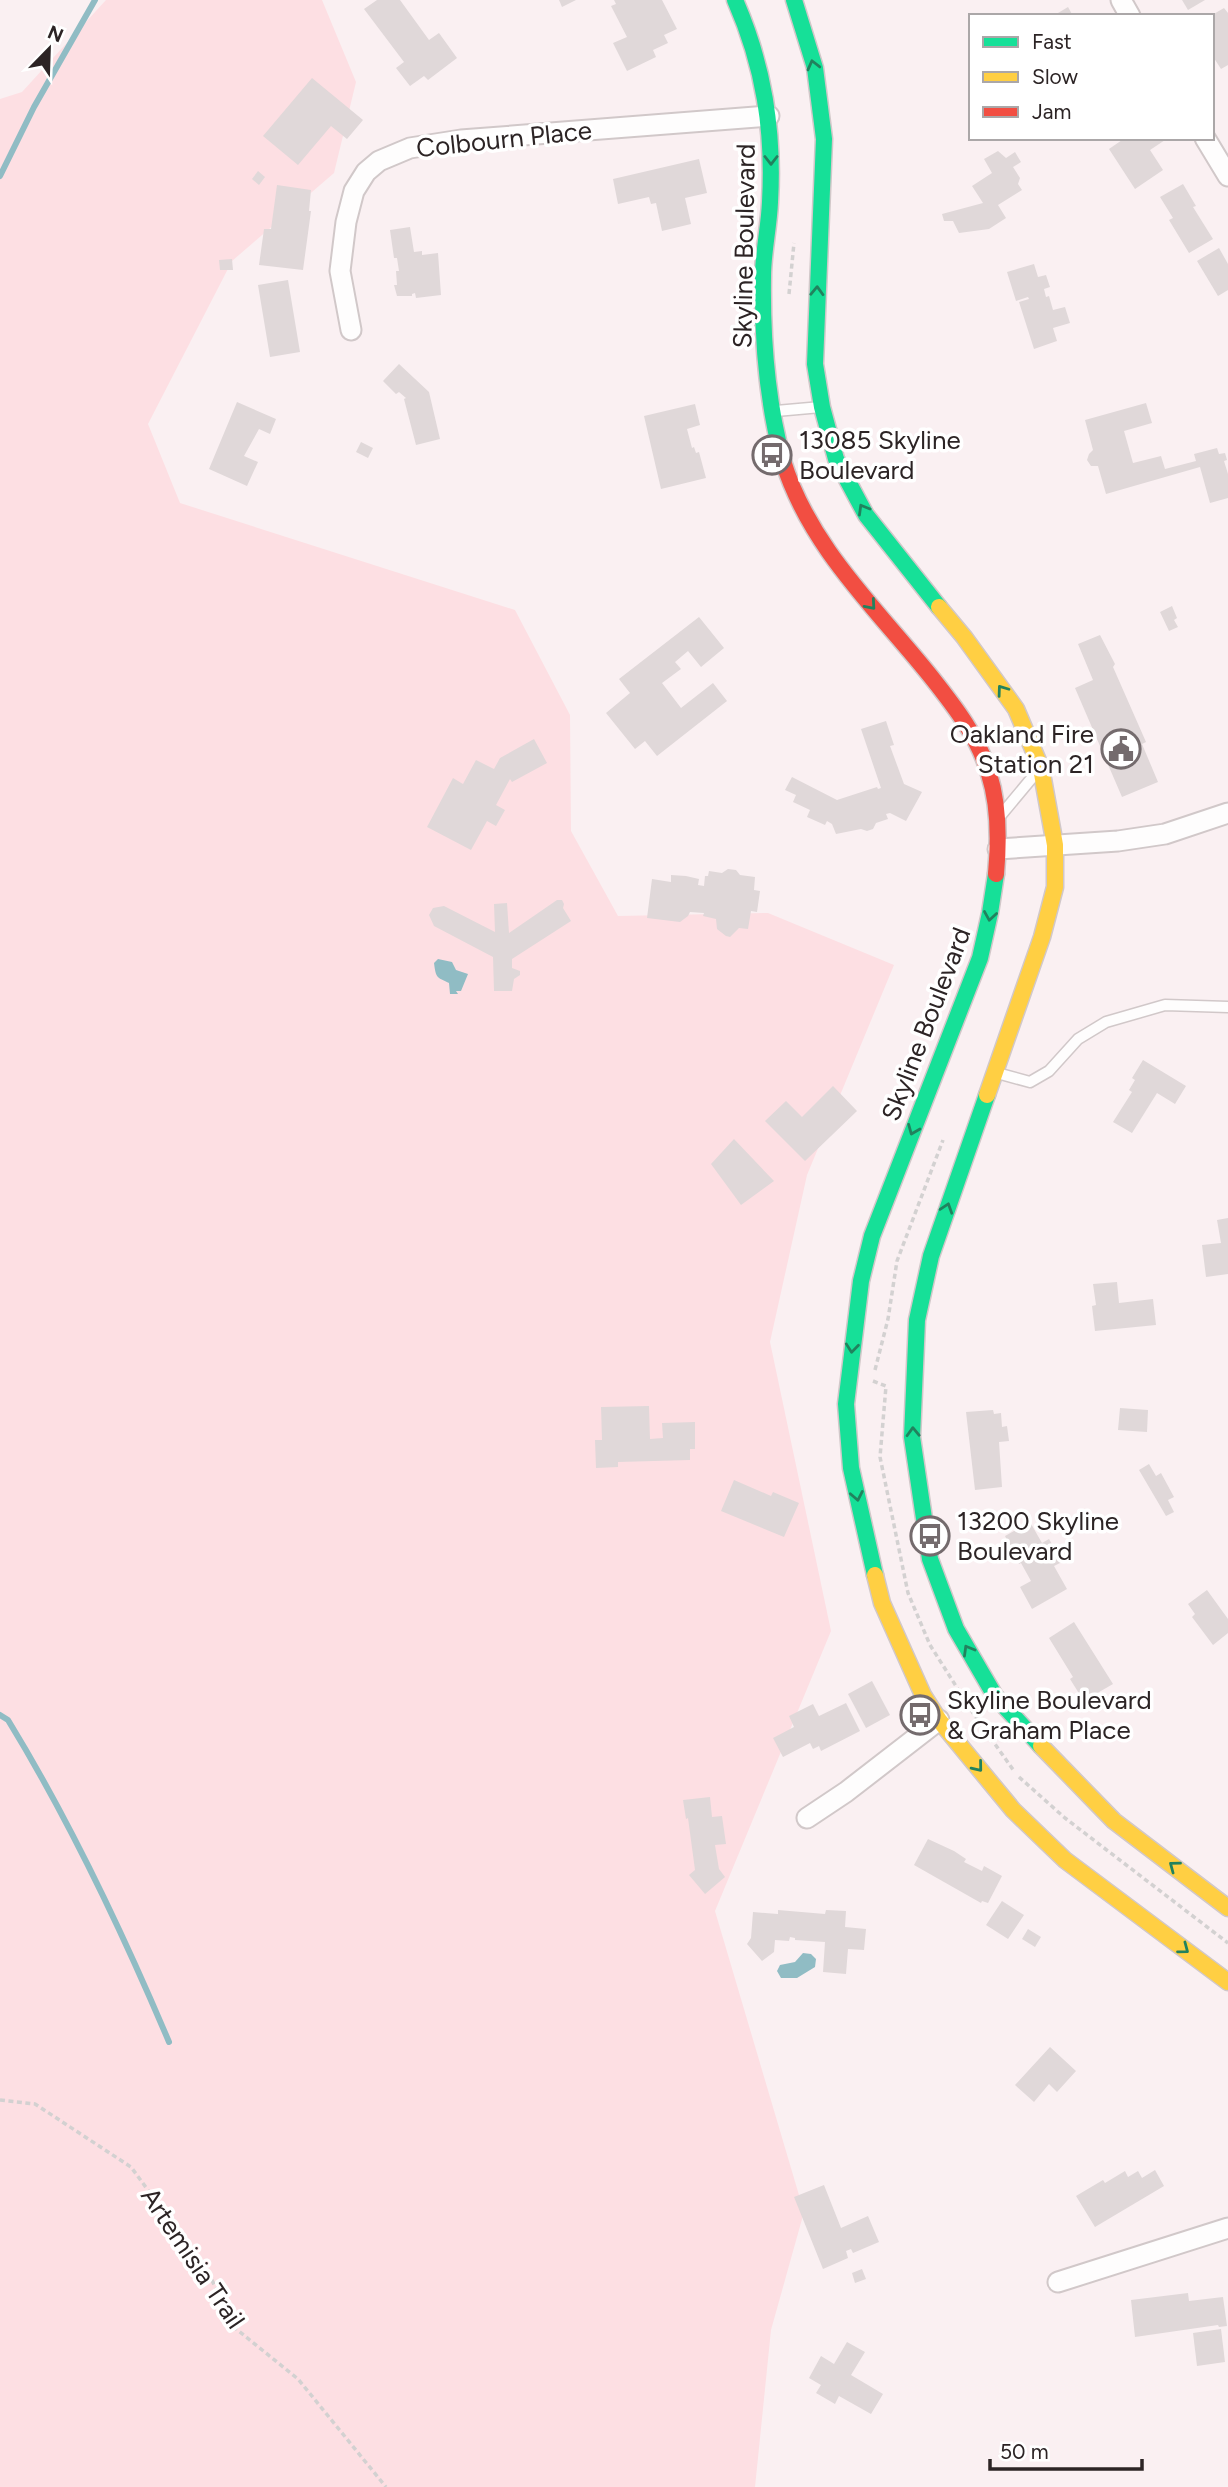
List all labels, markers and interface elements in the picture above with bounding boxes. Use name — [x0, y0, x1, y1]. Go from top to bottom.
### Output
north arrow — [14, 14, 84, 84]
legend — [969, 14, 1214, 140]
text: N — [44, 20, 67, 47]
text: Fast — [1032, 29, 1072, 54]
one-way arrow — [807, 59, 821, 71]
text: Slow — [1032, 64, 1078, 89]
text: Jam — [1032, 99, 1071, 124]
street label: Colbourn Place — [415, 114, 593, 164]
street label: Skyline Boulevard — [726, 143, 762, 349]
one-way arrow — [763, 156, 779, 166]
one-way arrow — [809, 285, 824, 296]
place label: 13085 Skyline Boulevard — [799, 424, 961, 486]
bus stop icon: 13085 Skyline Boulevard — [751, 434, 793, 476]
one-way arrow — [859, 504, 872, 517]
one-way arrow — [863, 597, 875, 610]
one-way arrow — [997, 685, 1010, 698]
place label: Oakland Fire Station 21 — [950, 718, 1094, 780]
public building icon: Oakland Fire Station 21 — [1100, 728, 1142, 770]
one-way arrow — [983, 911, 998, 922]
street label: Skyline Boulevard — [874, 923, 978, 1125]
one-way arrow — [907, 1123, 921, 1135]
one-way arrow — [939, 1203, 953, 1215]
one-way arrow — [844, 1342, 859, 1354]
one-way arrow — [905, 1426, 920, 1437]
one-way arrow — [848, 1490, 863, 1502]
place label: 13200 Skyline Boulevard — [957, 1505, 1119, 1567]
bus stop icon: 13200 Skyline Boulevard — [909, 1515, 951, 1557]
one-way arrow — [963, 1645, 976, 1657]
place label: Skyline Boulevard & Graham Place — [947, 1684, 1152, 1746]
bus stop icon: Skyline Boulevard & Graham Place — [899, 1694, 941, 1736]
one-way arrow — [969, 1759, 982, 1771]
one-way arrow — [1169, 1862, 1181, 1875]
one-way arrow — [1176, 1940, 1189, 1953]
street label: Artemisia Trail — [134, 2181, 252, 2335]
scale bar — [990, 2428, 1142, 2472]
text: 50 m — [1000, 2439, 1049, 2464]

